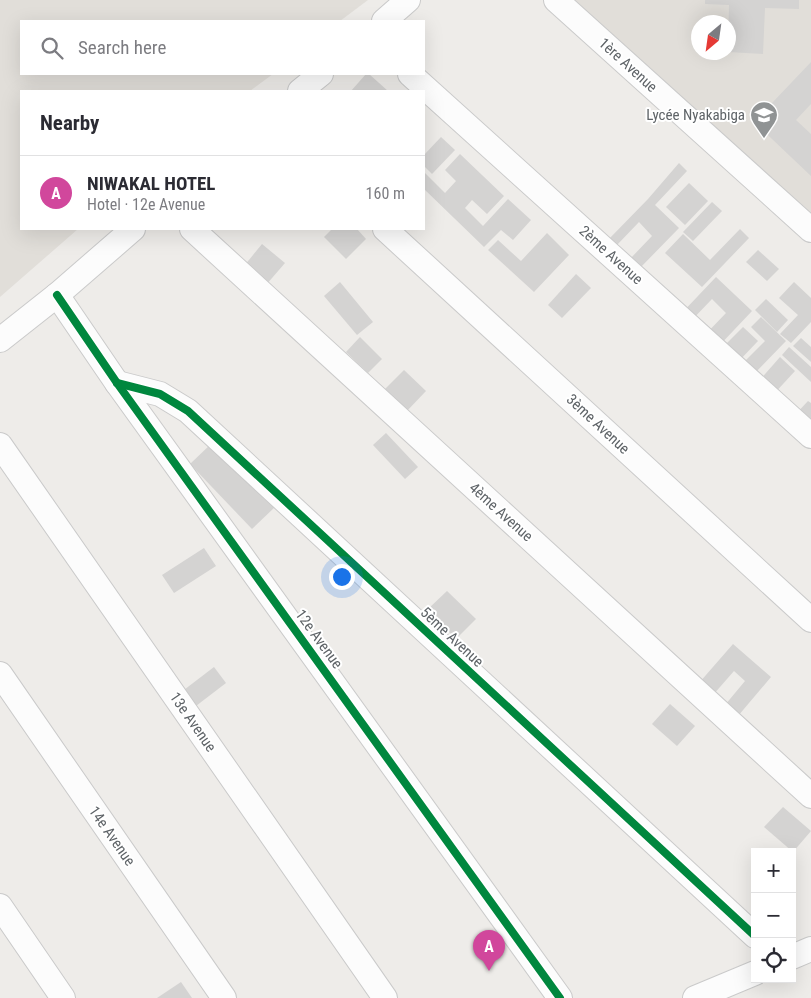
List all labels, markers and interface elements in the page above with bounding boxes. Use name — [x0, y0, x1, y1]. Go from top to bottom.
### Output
north arrow — [691, 15, 736, 60]
search box — [20, 20, 425, 75]
icon: search — [38, 34, 66, 62]
street label: 1ère Avenue — [595, 34, 661, 96]
text: Search here — [78, 36, 166, 59]
school or university icon: Lycée Nyakabiga — [749, 100, 779, 139]
place label: Lycée Nyakabiga — [646, 106, 745, 124]
text: Nearby — [40, 111, 99, 135]
text: NIWAKAL HOTEL — [87, 172, 215, 195]
text: A — [51, 184, 61, 203]
text: 160 m — [366, 184, 405, 203]
text: Hotel · 12e Avenue — [87, 195, 205, 214]
street label: 2ème Avenue — [575, 222, 647, 288]
street label: 3ème Avenue — [563, 390, 633, 458]
street label: 4ème Avenue — [465, 479, 537, 545]
your location — [329, 564, 355, 590]
street label: 5ème Avenue — [417, 603, 487, 671]
street label: 12e Avenue — [292, 606, 346, 672]
street label: 13e Avenue — [166, 689, 220, 755]
street label: 14e Avenue — [85, 803, 139, 869]
map controls — [751, 848, 796, 983]
button: + — [751, 848, 796, 893]
button: − — [751, 893, 796, 938]
pin: A — [473, 930, 505, 971]
button: locate — [751, 938, 796, 983]

